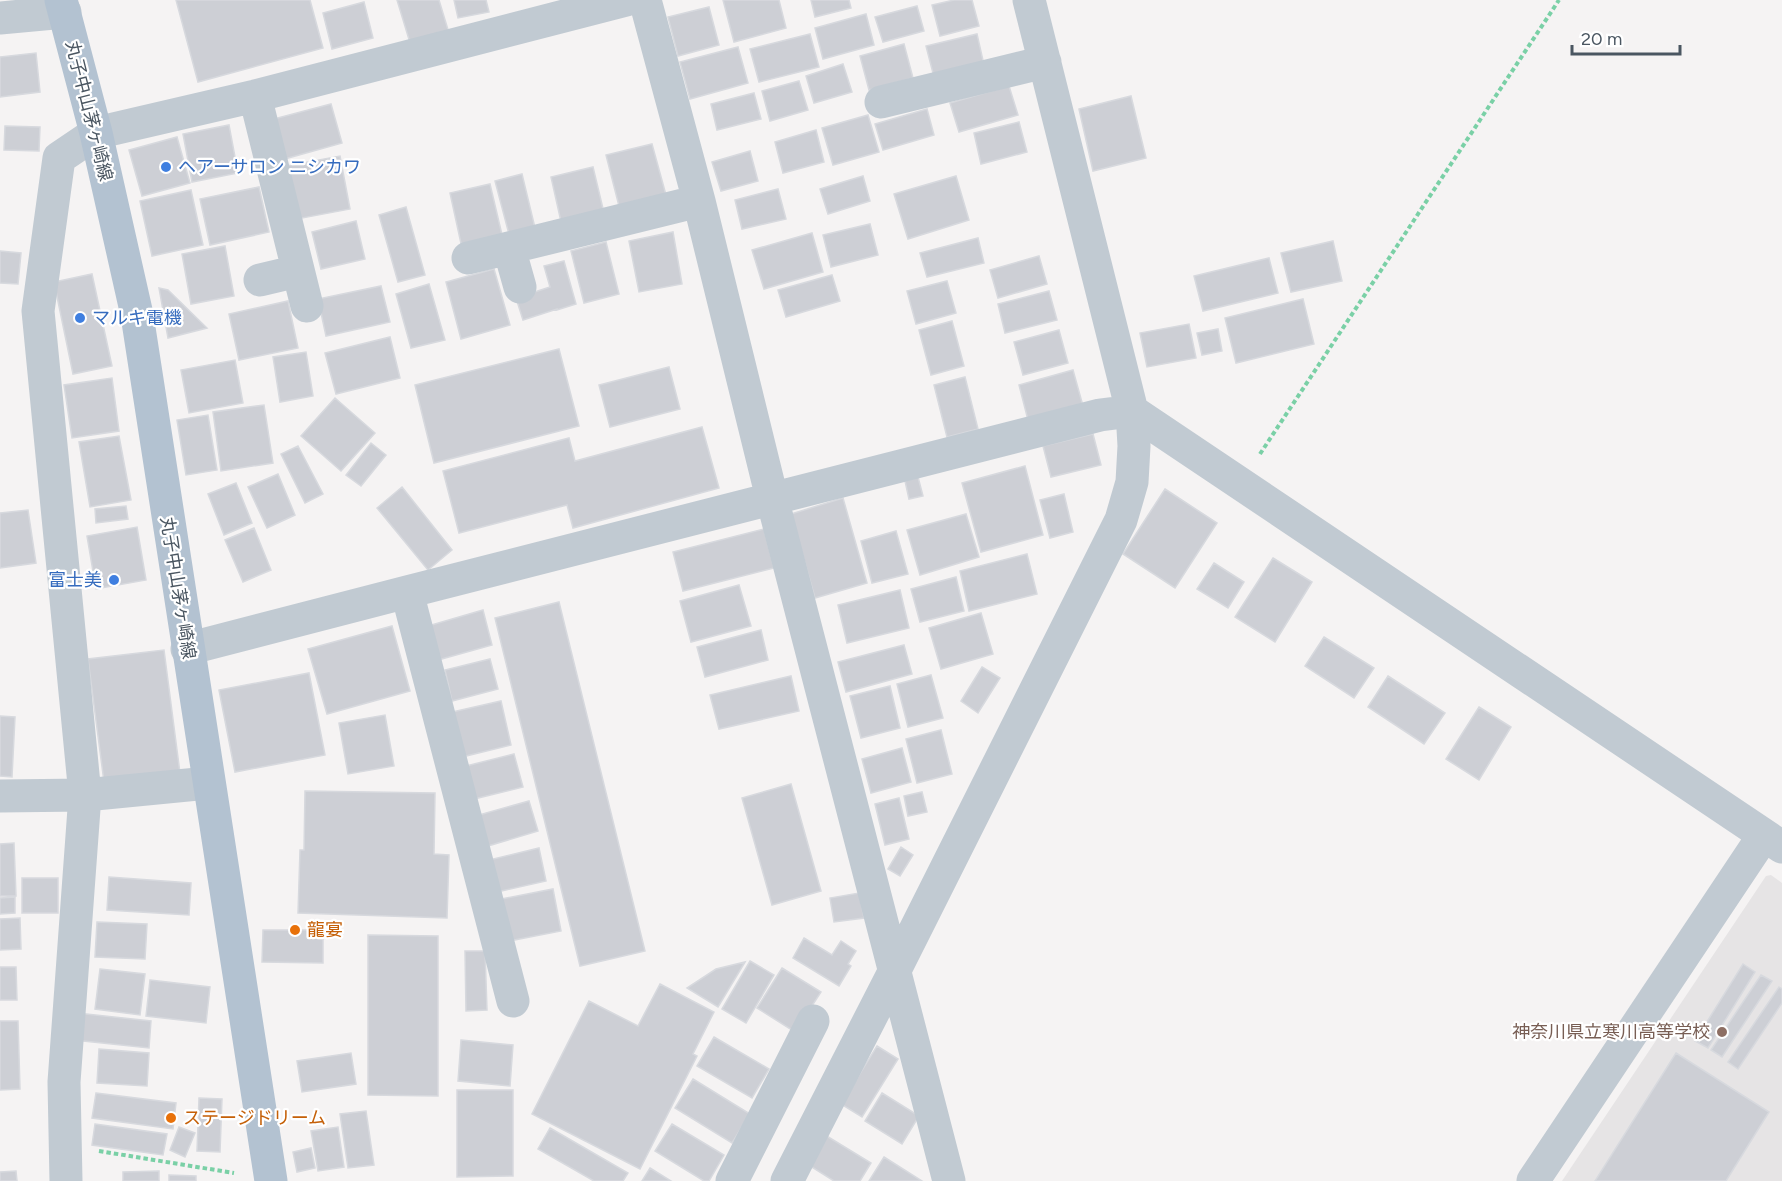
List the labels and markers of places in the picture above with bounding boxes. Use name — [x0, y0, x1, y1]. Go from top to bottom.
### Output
place label: ヘアーサロン ニシカワ — [178, 156, 361, 178]
marker: ヘアーサロン ニシカワ — [159, 160, 173, 174]
place label: マルキ電機 — [92, 307, 182, 329]
marker: マルキ電機 — [73, 311, 87, 325]
place label: 富士美 — [48, 569, 102, 591]
marker: 富士美 — [107, 573, 121, 587]
place label: 龍宴 — [307, 919, 343, 941]
marker: 龍宴 — [288, 923, 302, 937]
place label: 神奈川県立寒川高等学校 — [1512, 1021, 1710, 1043]
marker: 神奈川県立寒川高等学校 — [1715, 1025, 1729, 1039]
place label: ステージドリーム — [183, 1107, 326, 1129]
marker: ステージドリーム — [164, 1111, 178, 1125]

